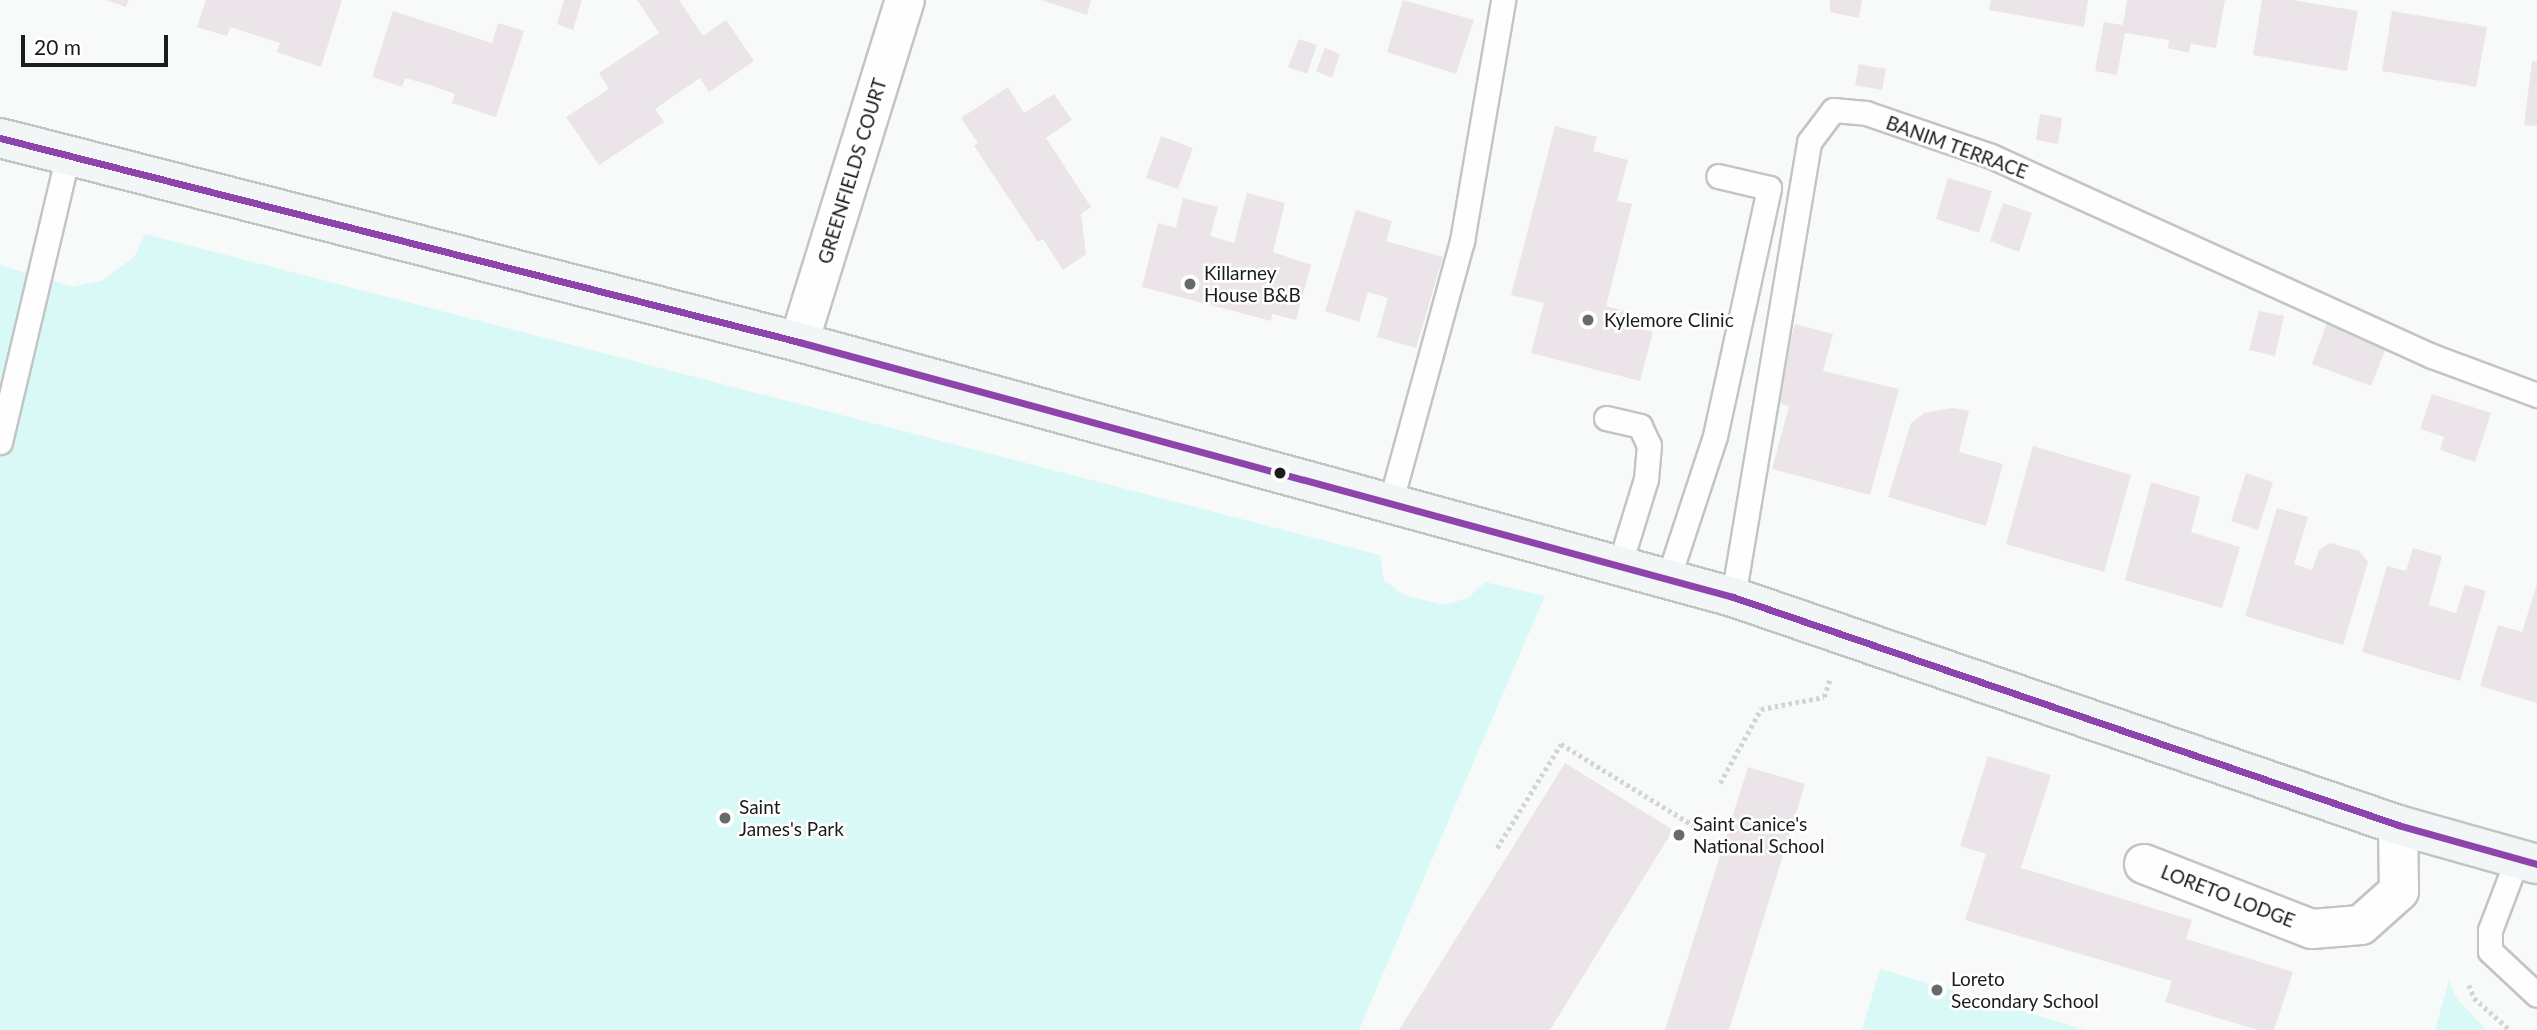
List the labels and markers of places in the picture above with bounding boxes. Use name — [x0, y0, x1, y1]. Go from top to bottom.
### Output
place label: Killarney House B&B — [1204, 262, 1301, 306]
marker: Killarney House B&B — [1182, 276, 1198, 292]
place label: Kylemore Clinic — [1604, 309, 1734, 331]
marker: Kylemore Clinic — [1578, 310, 1598, 330]
unlabelled marker — [1273, 466, 1287, 480]
place label: Saint James's Park — [739, 796, 844, 840]
marker: Saint James's Park — [717, 810, 733, 826]
place label: Saint Canice's National School — [1693, 813, 1824, 857]
marker: Saint Canice's National School — [1671, 827, 1687, 843]
place label: Loreto Secondary School — [1951, 968, 2099, 1012]
marker: Loreto Secondary School — [1929, 982, 1945, 998]

